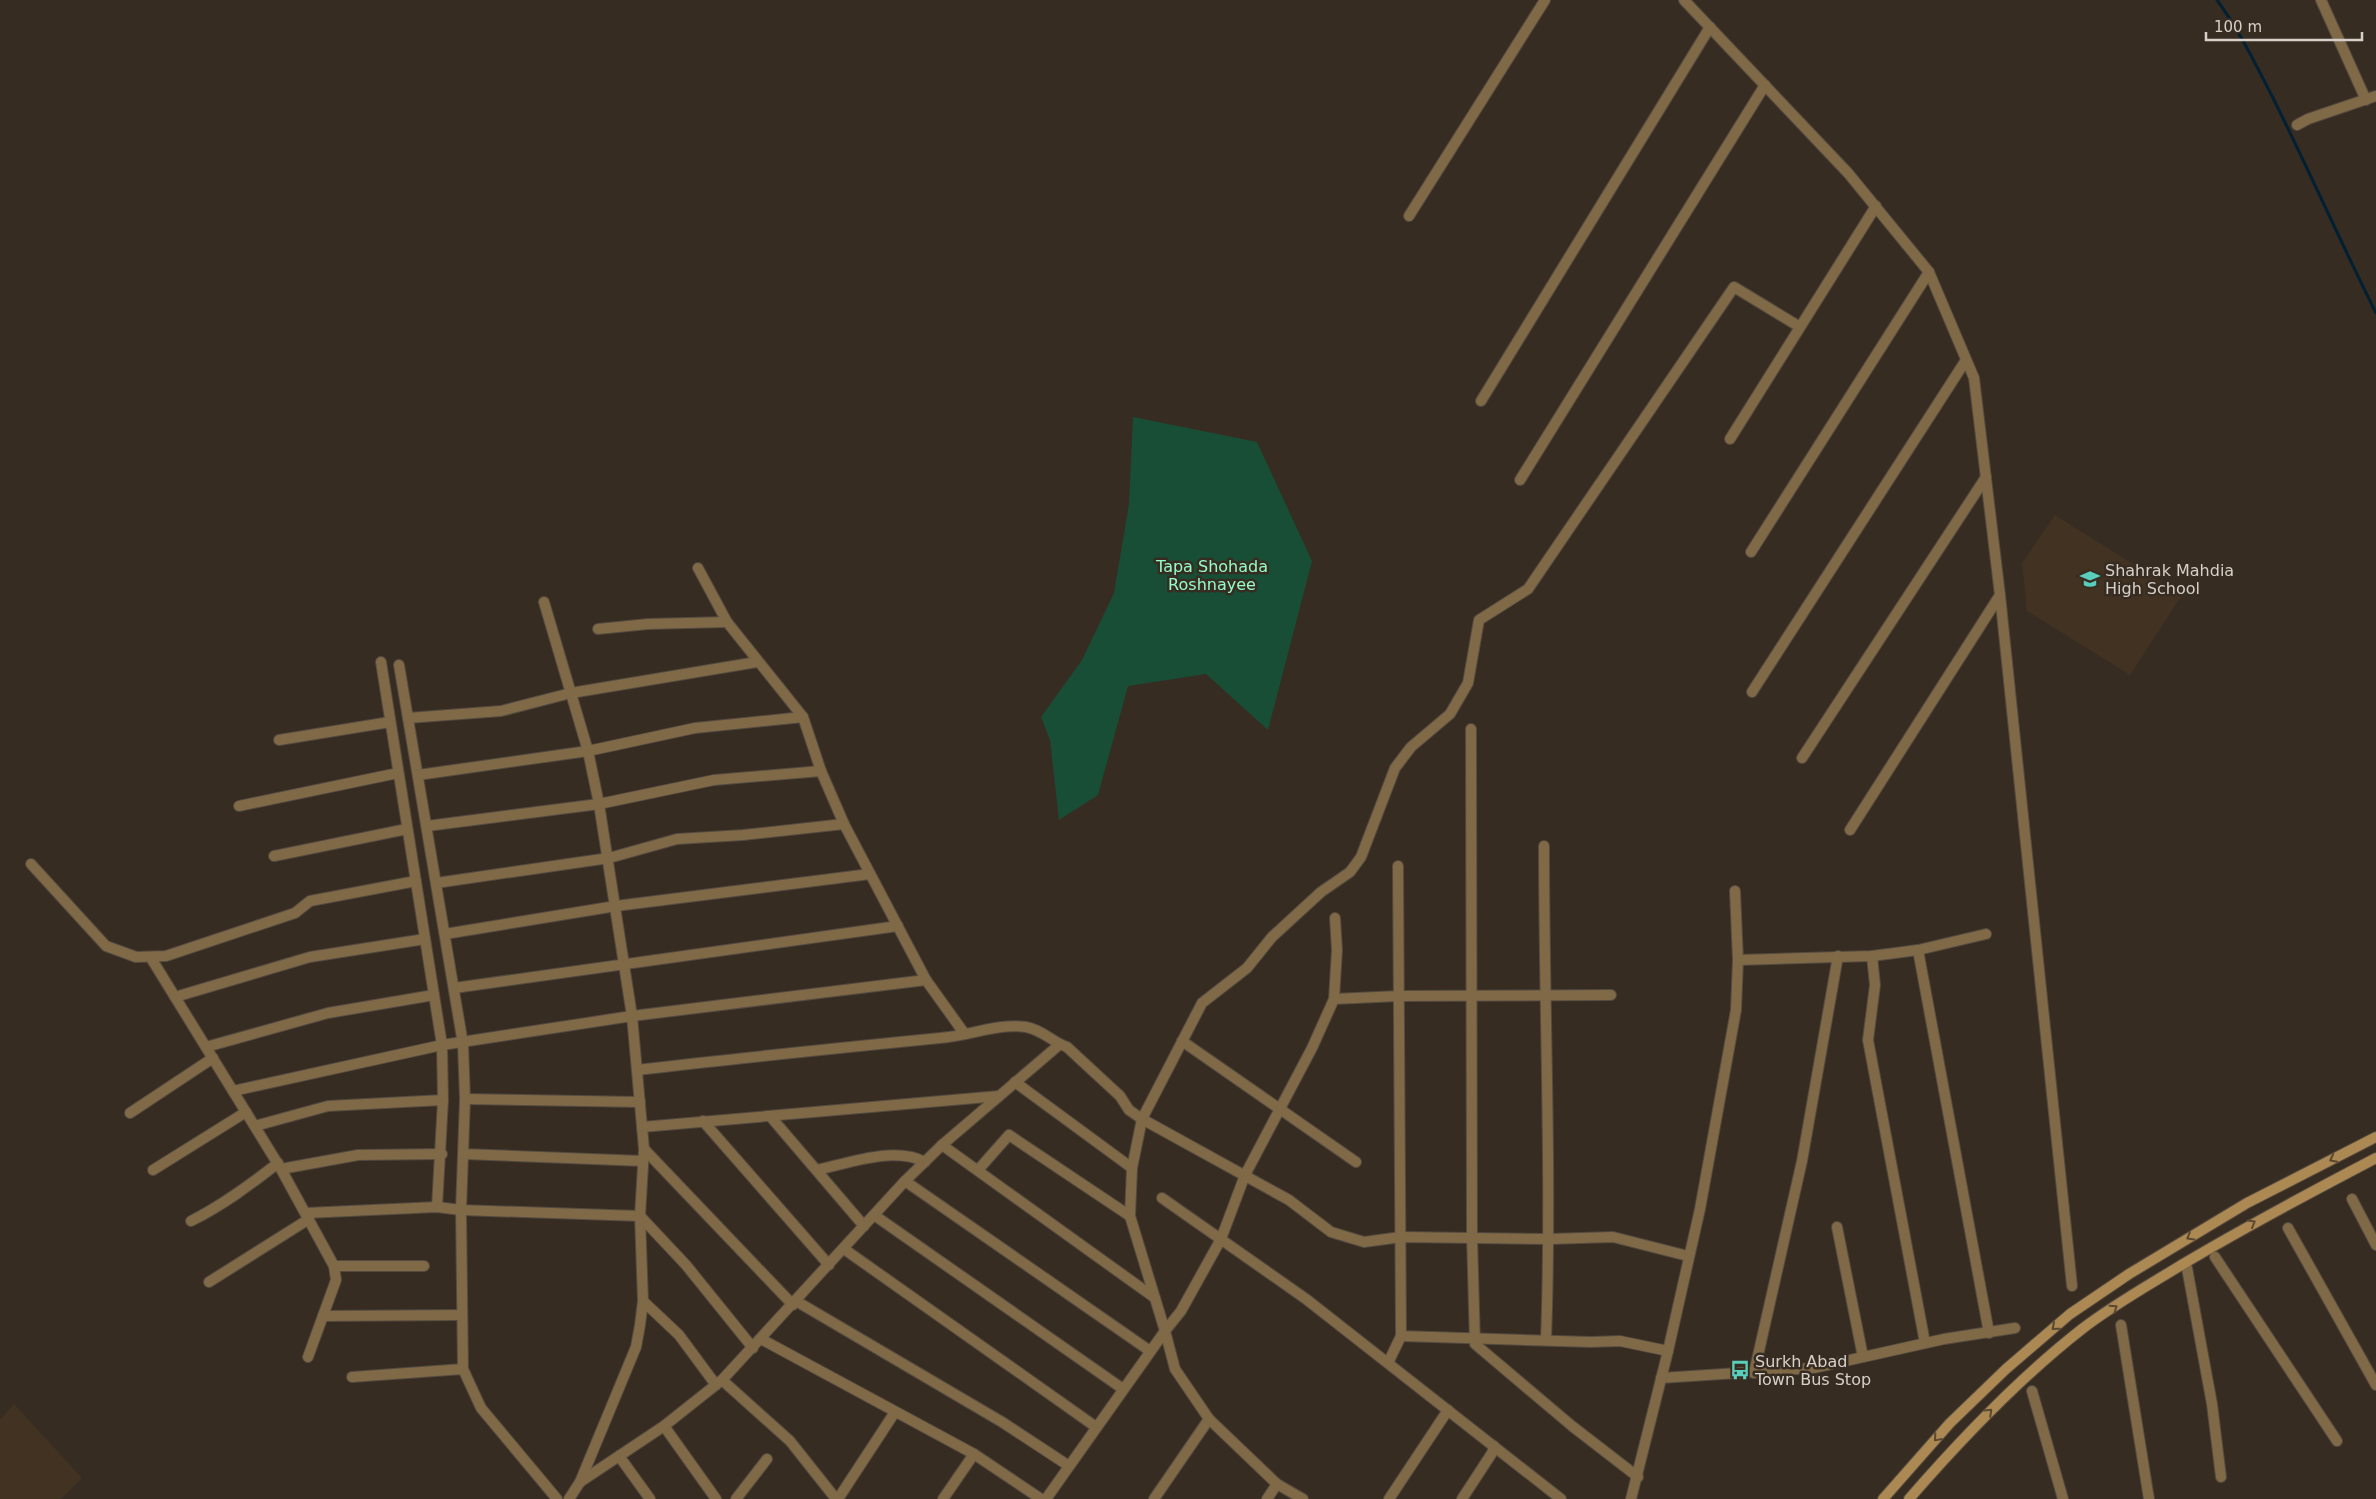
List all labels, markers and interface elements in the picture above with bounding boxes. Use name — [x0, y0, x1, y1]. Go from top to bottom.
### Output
scale bar — [2206, 10, 2362, 42]
text: 100 m — [2214, 18, 2262, 36]
park label: Tapa Shohada Roshnayee — [1155, 557, 1268, 594]
place label: Shahrak Mahdia High School — [2105, 561, 2234, 598]
school or university icon: Shahrak Mahdia High School — [2079, 568, 2101, 590]
one-way arrow — [2329, 1153, 2338, 1163]
one-way arrow — [2247, 1219, 2256, 1229]
one-way arrow — [2187, 1231, 2196, 1241]
one-way arrow — [2108, 1305, 2118, 1314]
one-way arrow — [2052, 1321, 2061, 1329]
place label: Surkh Abad Town Bus Stop — [1754, 1352, 1871, 1389]
bus stop icon: Surkh Abad Town Bus Stop — [1729, 1359, 1751, 1381]
one-way arrow — [1984, 1409, 1993, 1418]
one-way arrow — [1933, 1432, 1942, 1441]

